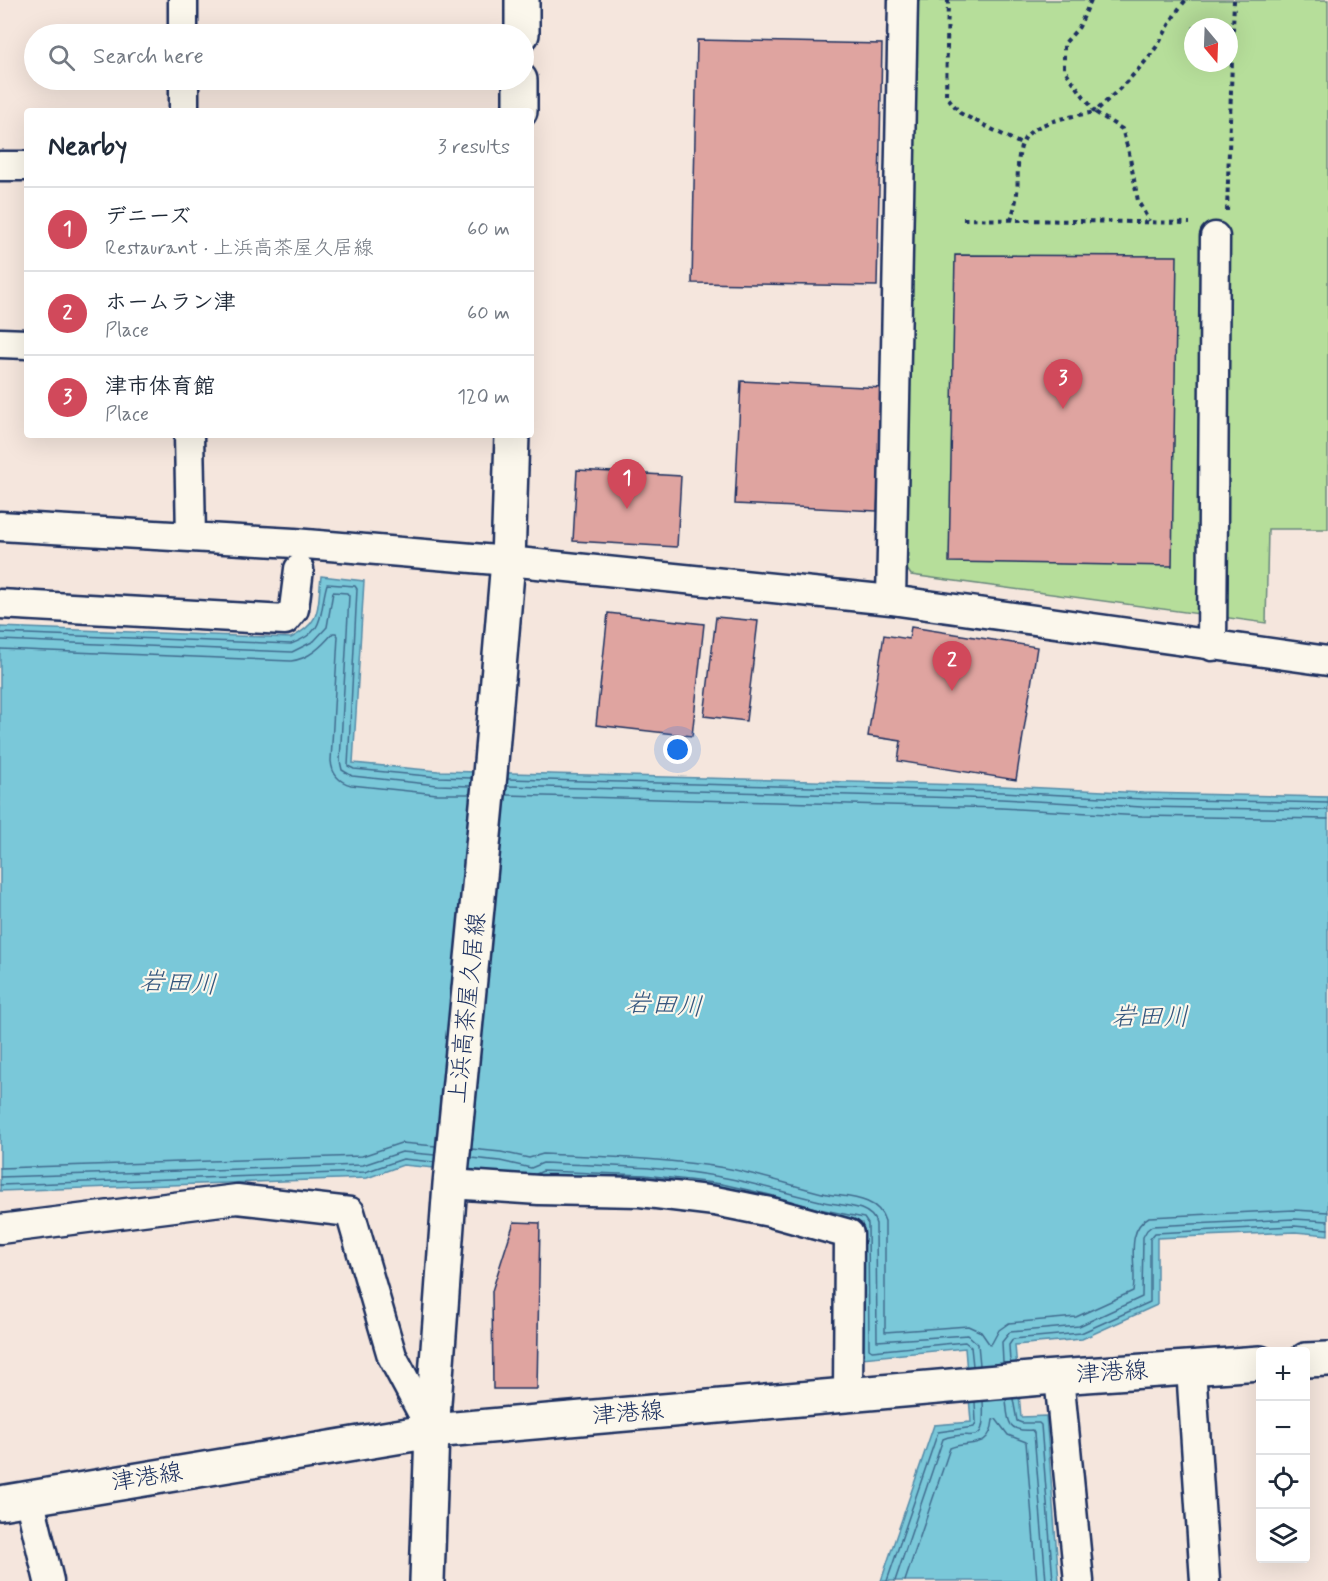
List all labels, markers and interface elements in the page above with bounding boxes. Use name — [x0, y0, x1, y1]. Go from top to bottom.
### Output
north arrow — [1184, 18, 1238, 72]
search box — [24, 24, 534, 90]
icon: search — [45, 41, 78, 74]
text: Search here — [93, 43, 204, 71]
text: Nearby — [48, 130, 127, 164]
text: 3 results — [438, 134, 510, 161]
text: デニーズ — [105, 203, 191, 231]
text: 1 — [63, 216, 72, 243]
text: 60 m — [467, 216, 510, 243]
text: Restaurant · 上浜高茶屋久居線 — [105, 235, 373, 262]
text: ホームラン津 — [105, 289, 236, 317]
text: 2 — [63, 300, 72, 327]
text: 60 m — [467, 300, 510, 327]
text: Place — [105, 317, 149, 344]
pin: 3 — [1044, 360, 1082, 409]
text: 津市体育館 — [105, 373, 215, 401]
text: 3 — [63, 384, 72, 411]
text: 120 m — [457, 384, 510, 411]
text: Place — [105, 401, 149, 428]
pin: 1 — [608, 460, 646, 509]
pin: 2 — [932, 642, 972, 691]
your location — [663, 735, 692, 764]
street label: 上浜高茶屋久居線 — [443, 911, 493, 1105]
water label: 岩田川 — [138, 965, 218, 1003]
water label: 岩田川 — [624, 987, 704, 1025]
water label: 岩田川 — [1111, 1001, 1189, 1035]
map controls — [1256, 1347, 1310, 1563]
button: + — [1256, 1347, 1310, 1401]
street label: 津港線 — [1075, 1355, 1149, 1391]
street label: 津港線 — [591, 1395, 665, 1433]
button: − — [1256, 1401, 1310, 1455]
button: locate — [1256, 1455, 1310, 1509]
street label: 津港線 — [109, 1457, 185, 1499]
button: layers — [1256, 1509, 1310, 1563]

